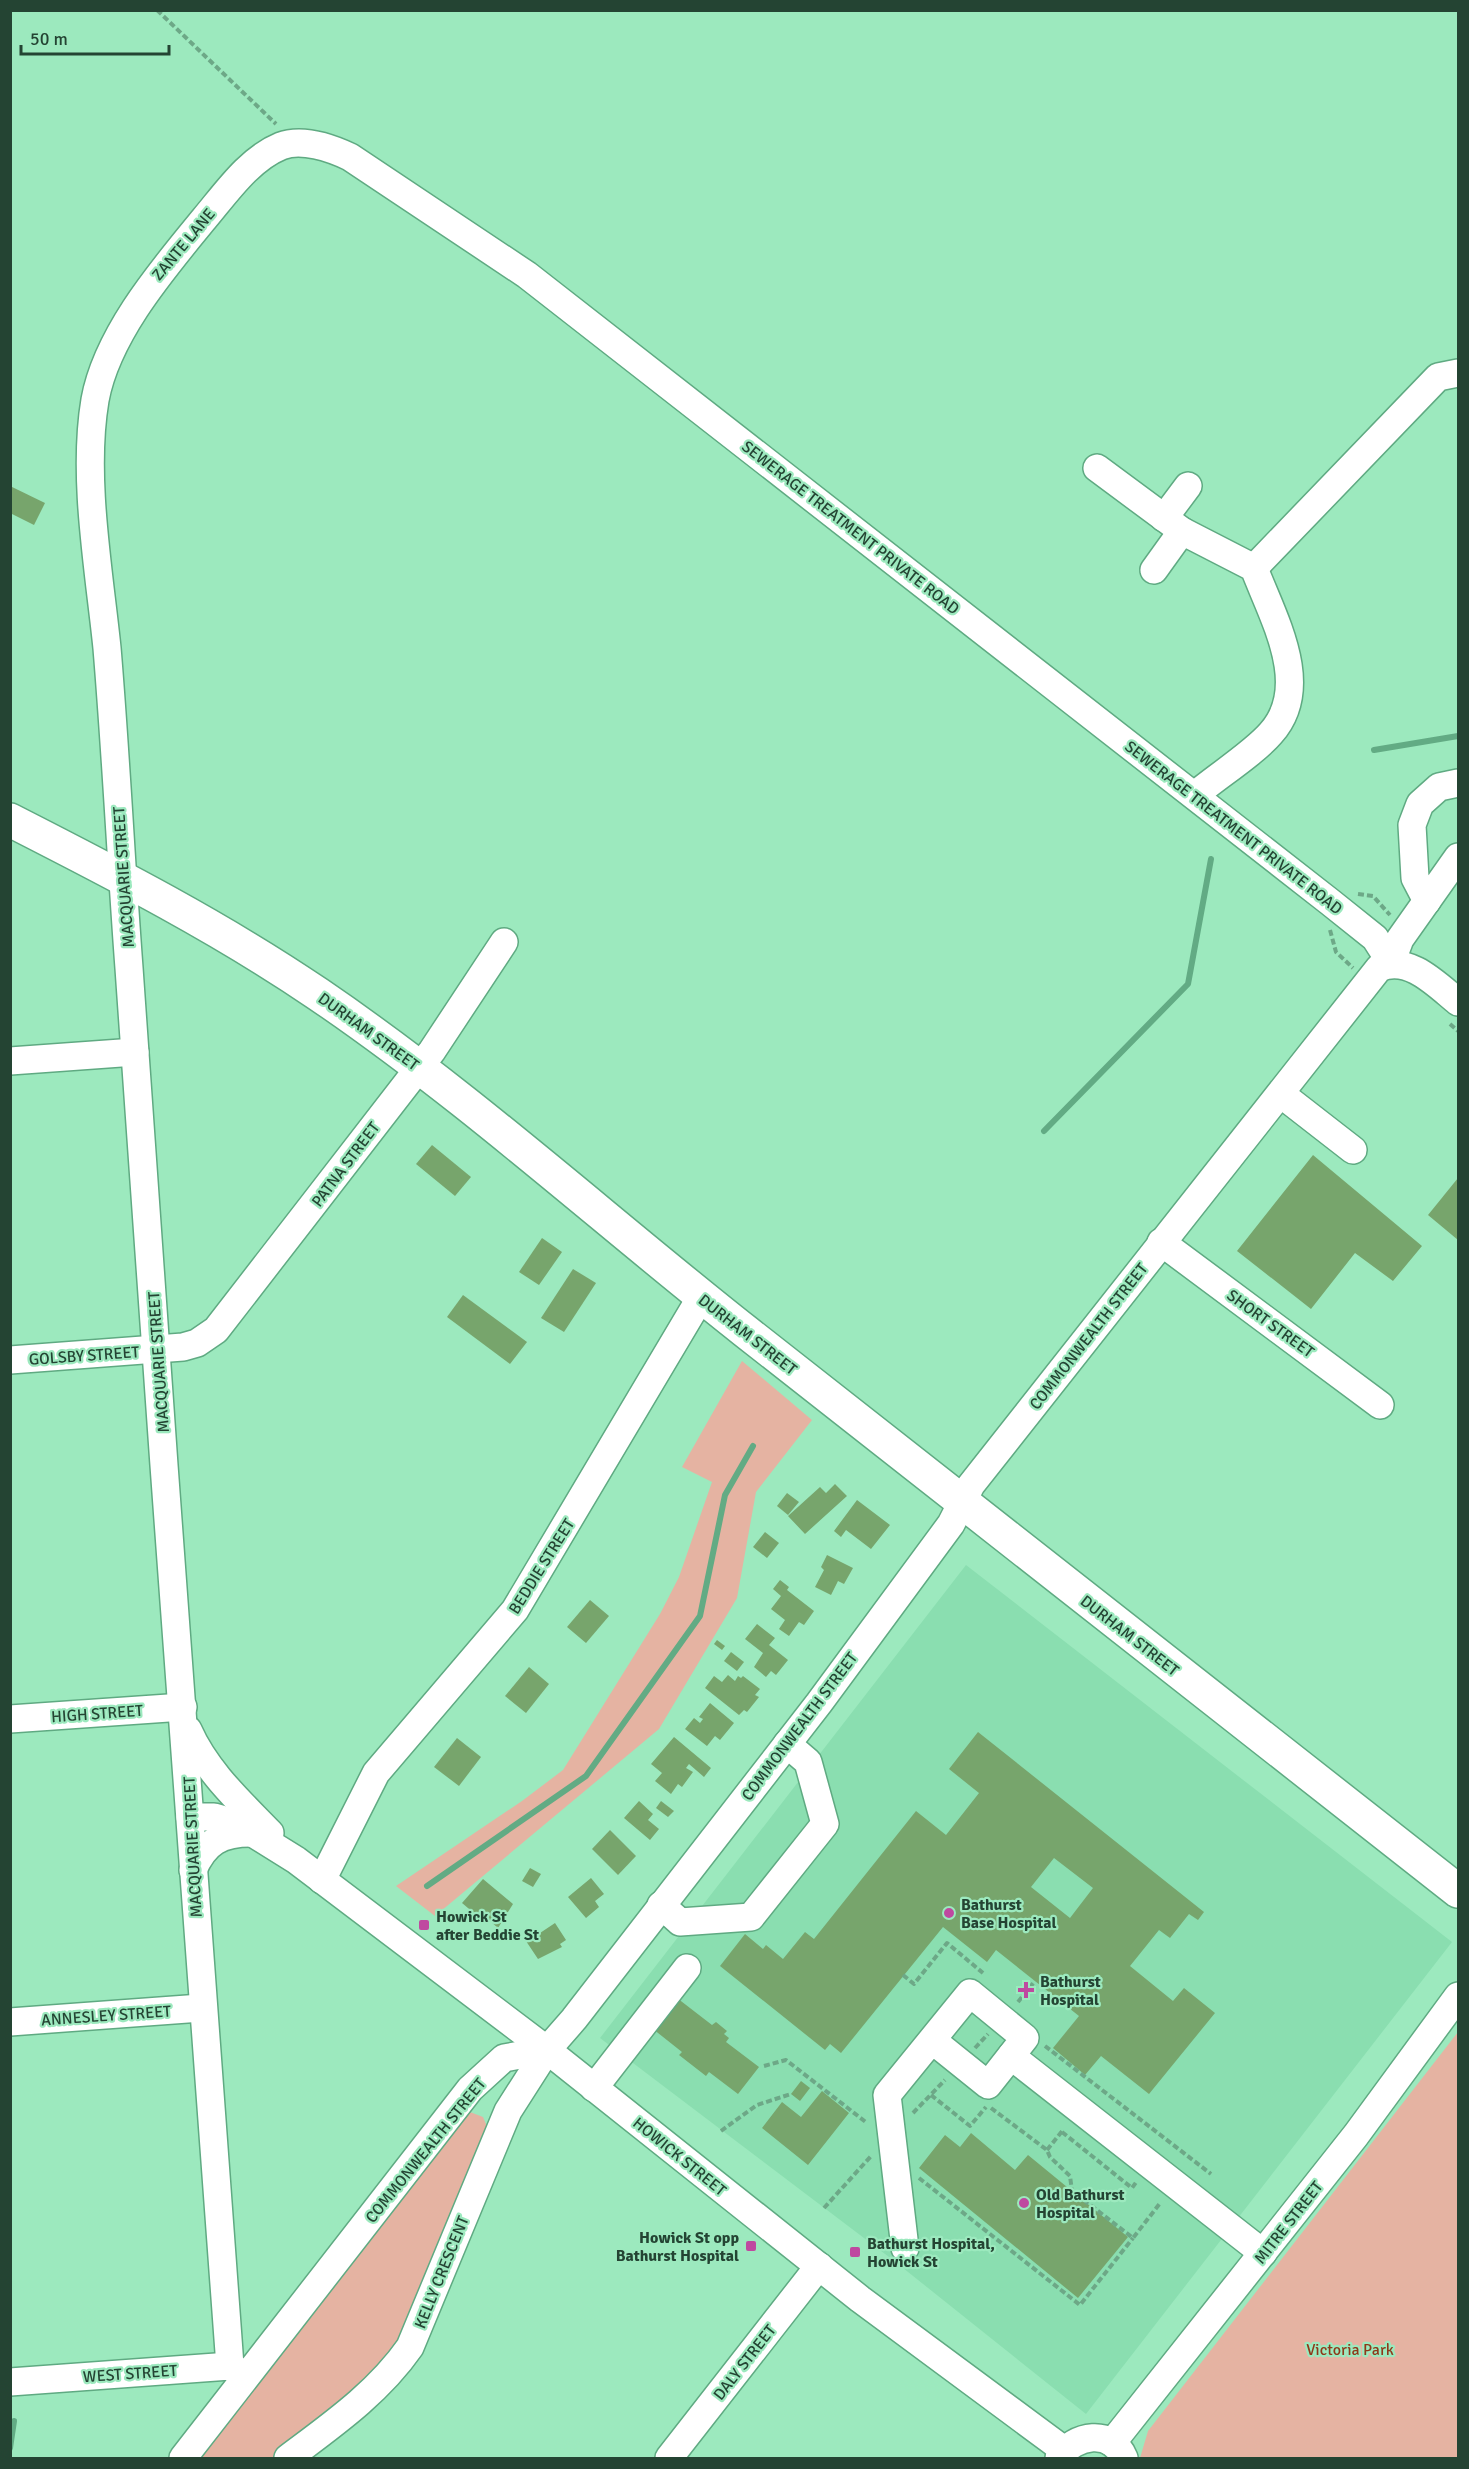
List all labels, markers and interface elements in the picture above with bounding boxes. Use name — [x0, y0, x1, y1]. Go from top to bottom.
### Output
scale bar — [21, 18, 170, 56]
text: 50 m — [30, 28, 68, 50]
street label: ZANTE LANE — [148, 205, 220, 285]
street label: SEWERAGE TREATMENT PRIVATE ROAD — [738, 437, 963, 619]
street label: SEWERAGE TREATMENT PRIVATE ROAD — [1121, 737, 1346, 919]
street label: MACQUARIE STREET — [109, 806, 139, 948]
street label: DURHAM STREET — [314, 989, 423, 1075]
street label: PATNA STREET — [307, 1118, 384, 1211]
street label: COMMONWEALTH STREET — [1025, 1259, 1152, 1414]
street label: SHORT STREET — [1223, 1285, 1318, 1362]
street label: DURHAM STREET — [694, 1290, 801, 1380]
street label: MACQUARIE STREET — [144, 1291, 174, 1433]
street label: GOLSBY STREET — [28, 1342, 140, 1370]
street label: BEDDIE STREET — [505, 1515, 579, 1618]
street label: DURHAM STREET — [1076, 1591, 1183, 1681]
street label: COMMONWEALTH STREET — [738, 1648, 862, 1805]
street label: HIGH STREET — [50, 1701, 144, 1727]
street label: MACQUARIE STREET — [179, 1776, 207, 1918]
place label: Bathurst Base Hospital — [961, 1895, 1057, 1933]
marker: Bathurst Base Hospital — [942, 1906, 956, 1920]
place label: Howick St after Beddie St — [436, 1907, 539, 1945]
marker: Howick St after Beddie St — [417, 1918, 431, 1932]
place label: Bathurst Hospital — [1040, 1972, 1101, 2010]
marker: Bathurst Hospital — [1017, 1981, 1035, 1999]
street label: ANNESLEY STREET — [40, 2001, 172, 2031]
street label: COMMONWEALTH STREET — [361, 2074, 490, 2227]
street label: HOWICK STREET — [629, 2113, 730, 2201]
street label: MITRE STREET — [1250, 2177, 1327, 2268]
place label: Old Bathurst Hospital — [1036, 2185, 1125, 2223]
marker: Old Bathurst Hospital — [1017, 2196, 1031, 2210]
street label: KELLY CRESCENT — [410, 2213, 474, 2332]
place label: Howick St opp Bathurst Hospital — [616, 2228, 739, 2266]
place label: Bathurst Hospital, Howick St — [867, 2234, 995, 2272]
marker: Howick St opp Bathurst Hospital — [744, 2239, 758, 2253]
marker: Bathurst Hospital, Howick St — [848, 2245, 862, 2259]
street label: DALY STREET — [709, 2321, 781, 2404]
park label: Victoria Park — [1306, 2340, 1394, 2360]
street label: WEST STREET — [82, 2361, 178, 2387]

